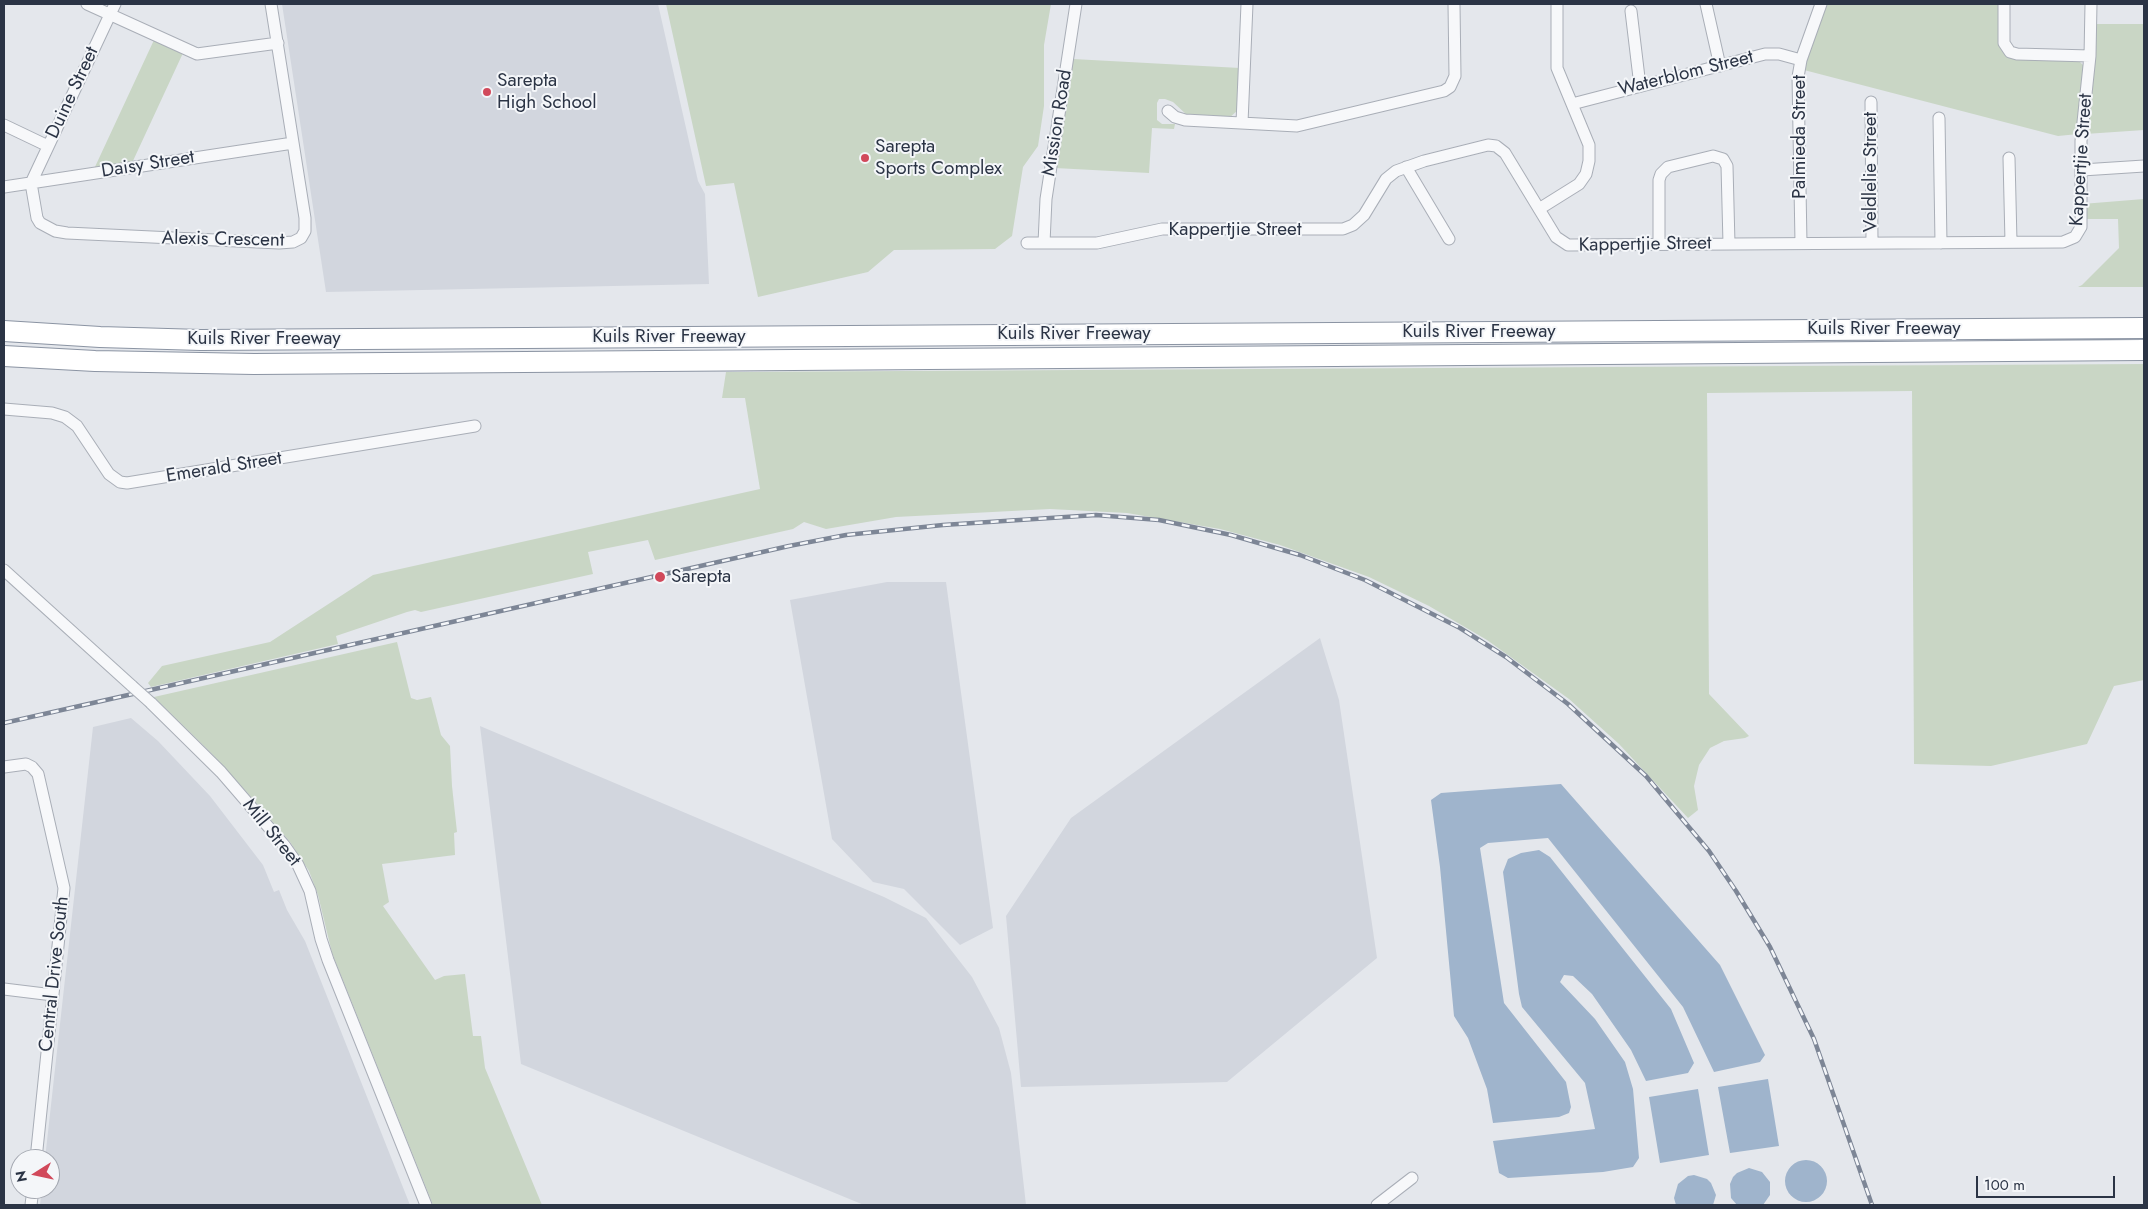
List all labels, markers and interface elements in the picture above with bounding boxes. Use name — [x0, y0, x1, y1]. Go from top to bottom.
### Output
street label: Duine Street — [42, 43, 104, 143]
street label: Waterblom Street — [1616, 46, 1756, 102]
street label: Mission Road — [1038, 68, 1078, 178]
place label: Sarepta High School — [497, 70, 597, 114]
street label: Palmieda Street — [1789, 75, 1811, 199]
marker: Sarepta High School — [481, 86, 493, 98]
street label: Kappertjie Street — [2066, 93, 2098, 227]
street label: Veldlelie Street — [1860, 112, 1882, 232]
place label: Sarepta Sports Complex — [875, 136, 1002, 180]
street label: Daisy Street — [100, 146, 196, 184]
marker: Sarepta Sports Complex — [859, 152, 871, 164]
street label: Kappertjie Street — [1169, 219, 1301, 241]
street label: Alexis Crescent — [161, 228, 285, 252]
street label: Kappertjie Street — [1578, 232, 1712, 258]
street label: Kuils River Freeway — [1807, 318, 1961, 340]
street label: Kuils River Freeway — [1402, 321, 1556, 343]
street label: Kuils River Freeway — [997, 323, 1151, 345]
street label: Kuils River Freeway — [592, 326, 746, 348]
street label: Kuils River Freeway — [187, 328, 341, 350]
street label: Emerald Street — [164, 448, 284, 488]
place label: Sarepta — [671, 566, 731, 588]
marker: Sarepta — [653, 570, 667, 584]
street label: Mill Street — [237, 795, 305, 871]
street label: Central Drive South — [35, 895, 75, 1053]
north arrow — [10, 1149, 60, 1199]
scale bar — [1978, 1166, 2117, 1198]
text: N — [10, 1169, 32, 1184]
text: 100 m — [1984, 1174, 2025, 1196]

